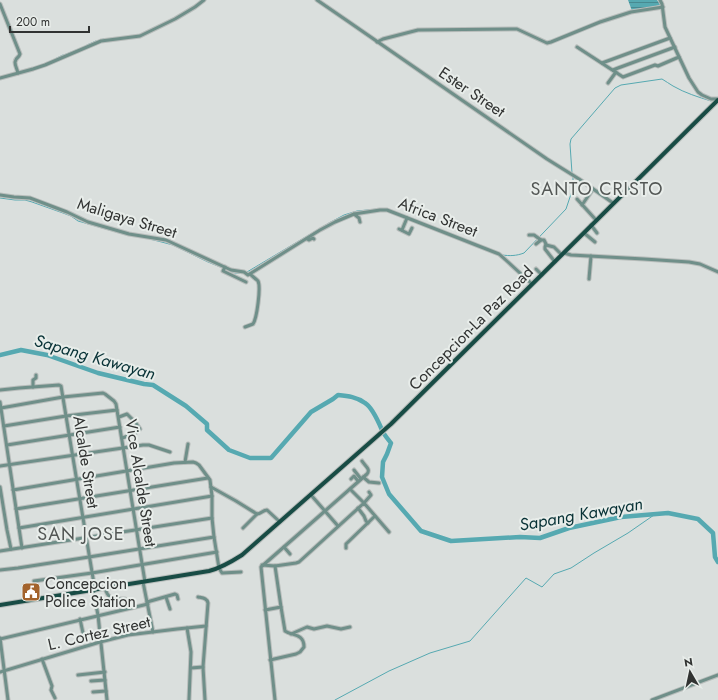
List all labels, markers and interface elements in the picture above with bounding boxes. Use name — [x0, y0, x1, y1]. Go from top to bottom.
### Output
scale bar — [10, 8, 89, 34]
text: 200 m — [16, 13, 50, 31]
street label: Ester Street — [434, 61, 510, 123]
district label: SANTO CRISTO — [530, 176, 664, 202]
street label: Africa Street — [395, 191, 481, 243]
street label: Maligaya Street — [74, 192, 180, 244]
street label: Concepcion-La Paz Road — [404, 261, 538, 395]
water label: Sapang Kawayan — [32, 328, 158, 386]
street label: Alcalde Street — [67, 414, 105, 510]
street label: Vice Alcalde Street — [120, 417, 162, 549]
water label: Sapang Kawayan — [517, 491, 645, 537]
district label: SAN JOSE — [37, 521, 125, 547]
place label: Concepcion Police Station — [45, 572, 136, 613]
public building icon: Concepcion Police Station — [20, 581, 42, 603]
street label: L. Cortez Street — [45, 610, 153, 656]
north arrow — [670, 652, 710, 692]
text: N — [683, 654, 694, 671]

